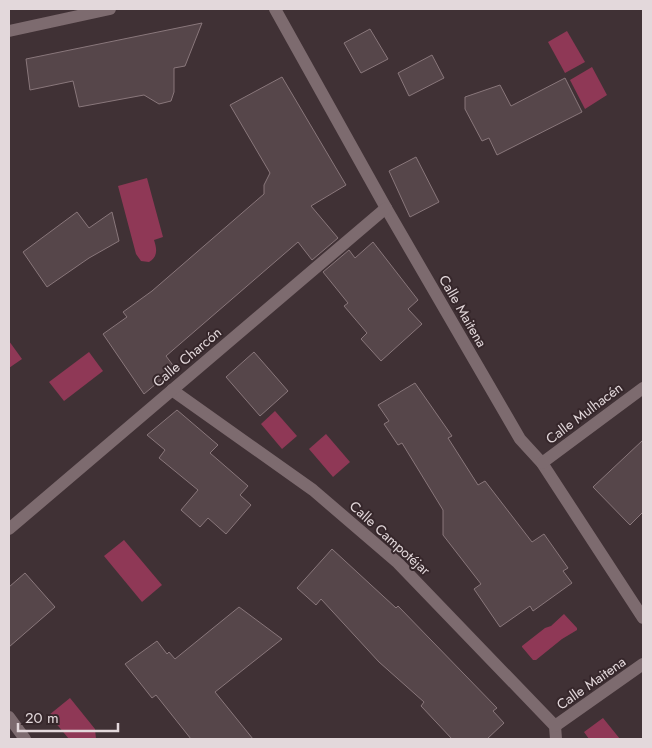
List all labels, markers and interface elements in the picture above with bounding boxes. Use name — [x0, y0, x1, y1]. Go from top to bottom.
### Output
street label: Calle Maitena — [434, 271, 492, 351]
street label: Calle Charcón — [148, 322, 226, 392]
street label: Calle Mulhacén — [541, 378, 627, 448]
street label: Calle Campotéjar — [345, 496, 435, 580]
street label: Calle Maitena — [552, 652, 630, 714]
scale bar — [18, 700, 118, 732]
text: 20 m — [25, 707, 59, 729]

